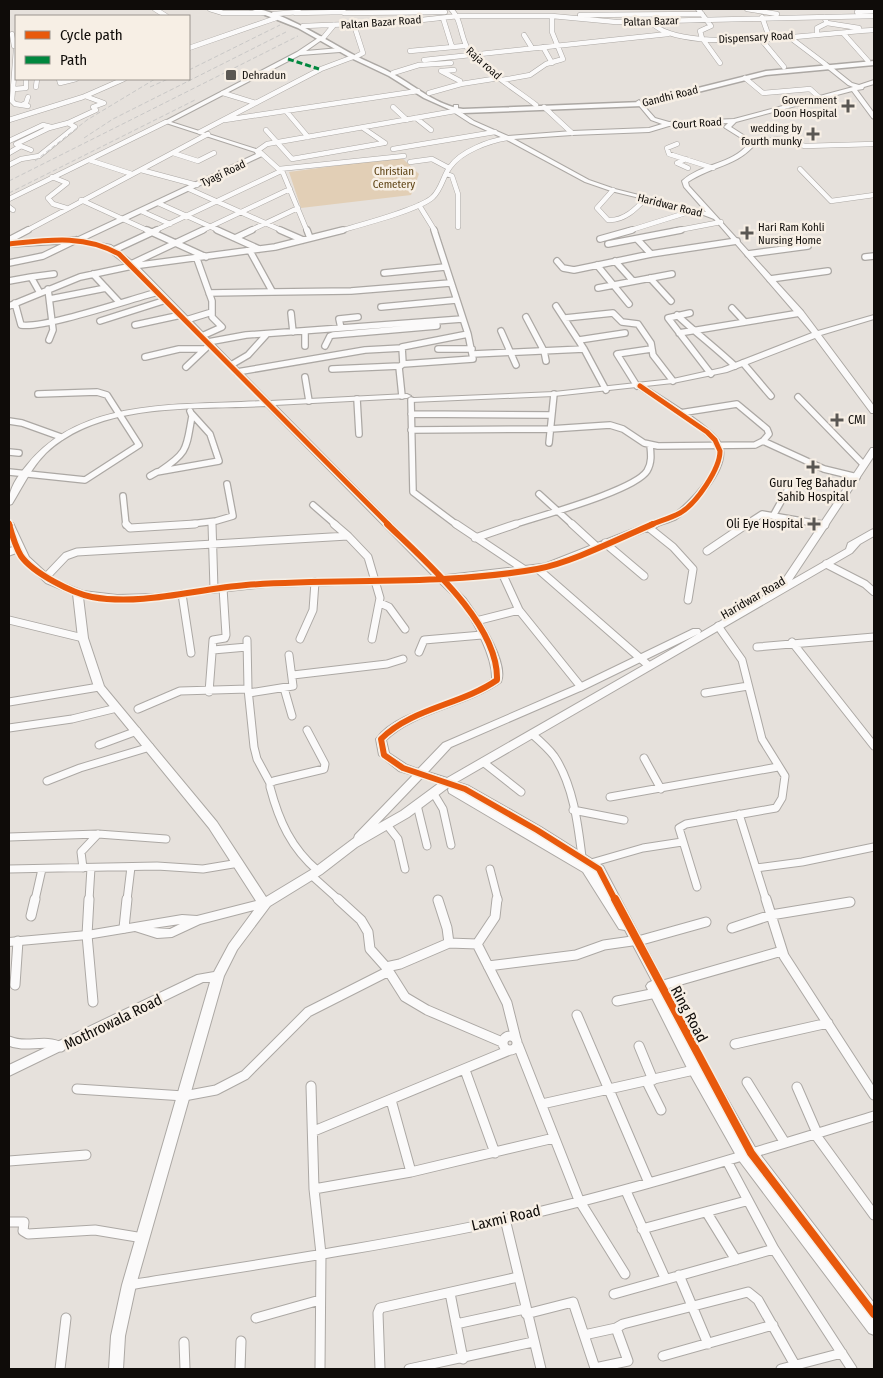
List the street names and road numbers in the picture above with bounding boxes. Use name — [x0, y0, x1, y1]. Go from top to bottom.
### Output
street label: Paltan Bazar Road — [340, 13, 422, 32]
street label: Paltan Bazar — [623, 14, 679, 29]
street label: Dispensary Road — [718, 29, 794, 46]
street label: Raja road — [464, 44, 504, 82]
street label: Gandhi Road — [641, 83, 700, 110]
street label: Court Road — [672, 115, 722, 132]
street label: Tyagi Road — [199, 157, 248, 189]
street label: Haridwar Road — [636, 191, 704, 220]
street label: Haridwar Road — [718, 574, 788, 622]
street label: Ring Road — [667, 983, 711, 1045]
street label: Mothrowala Road — [61, 991, 165, 1053]
street label: Laxmi Road — [470, 1201, 542, 1235]

